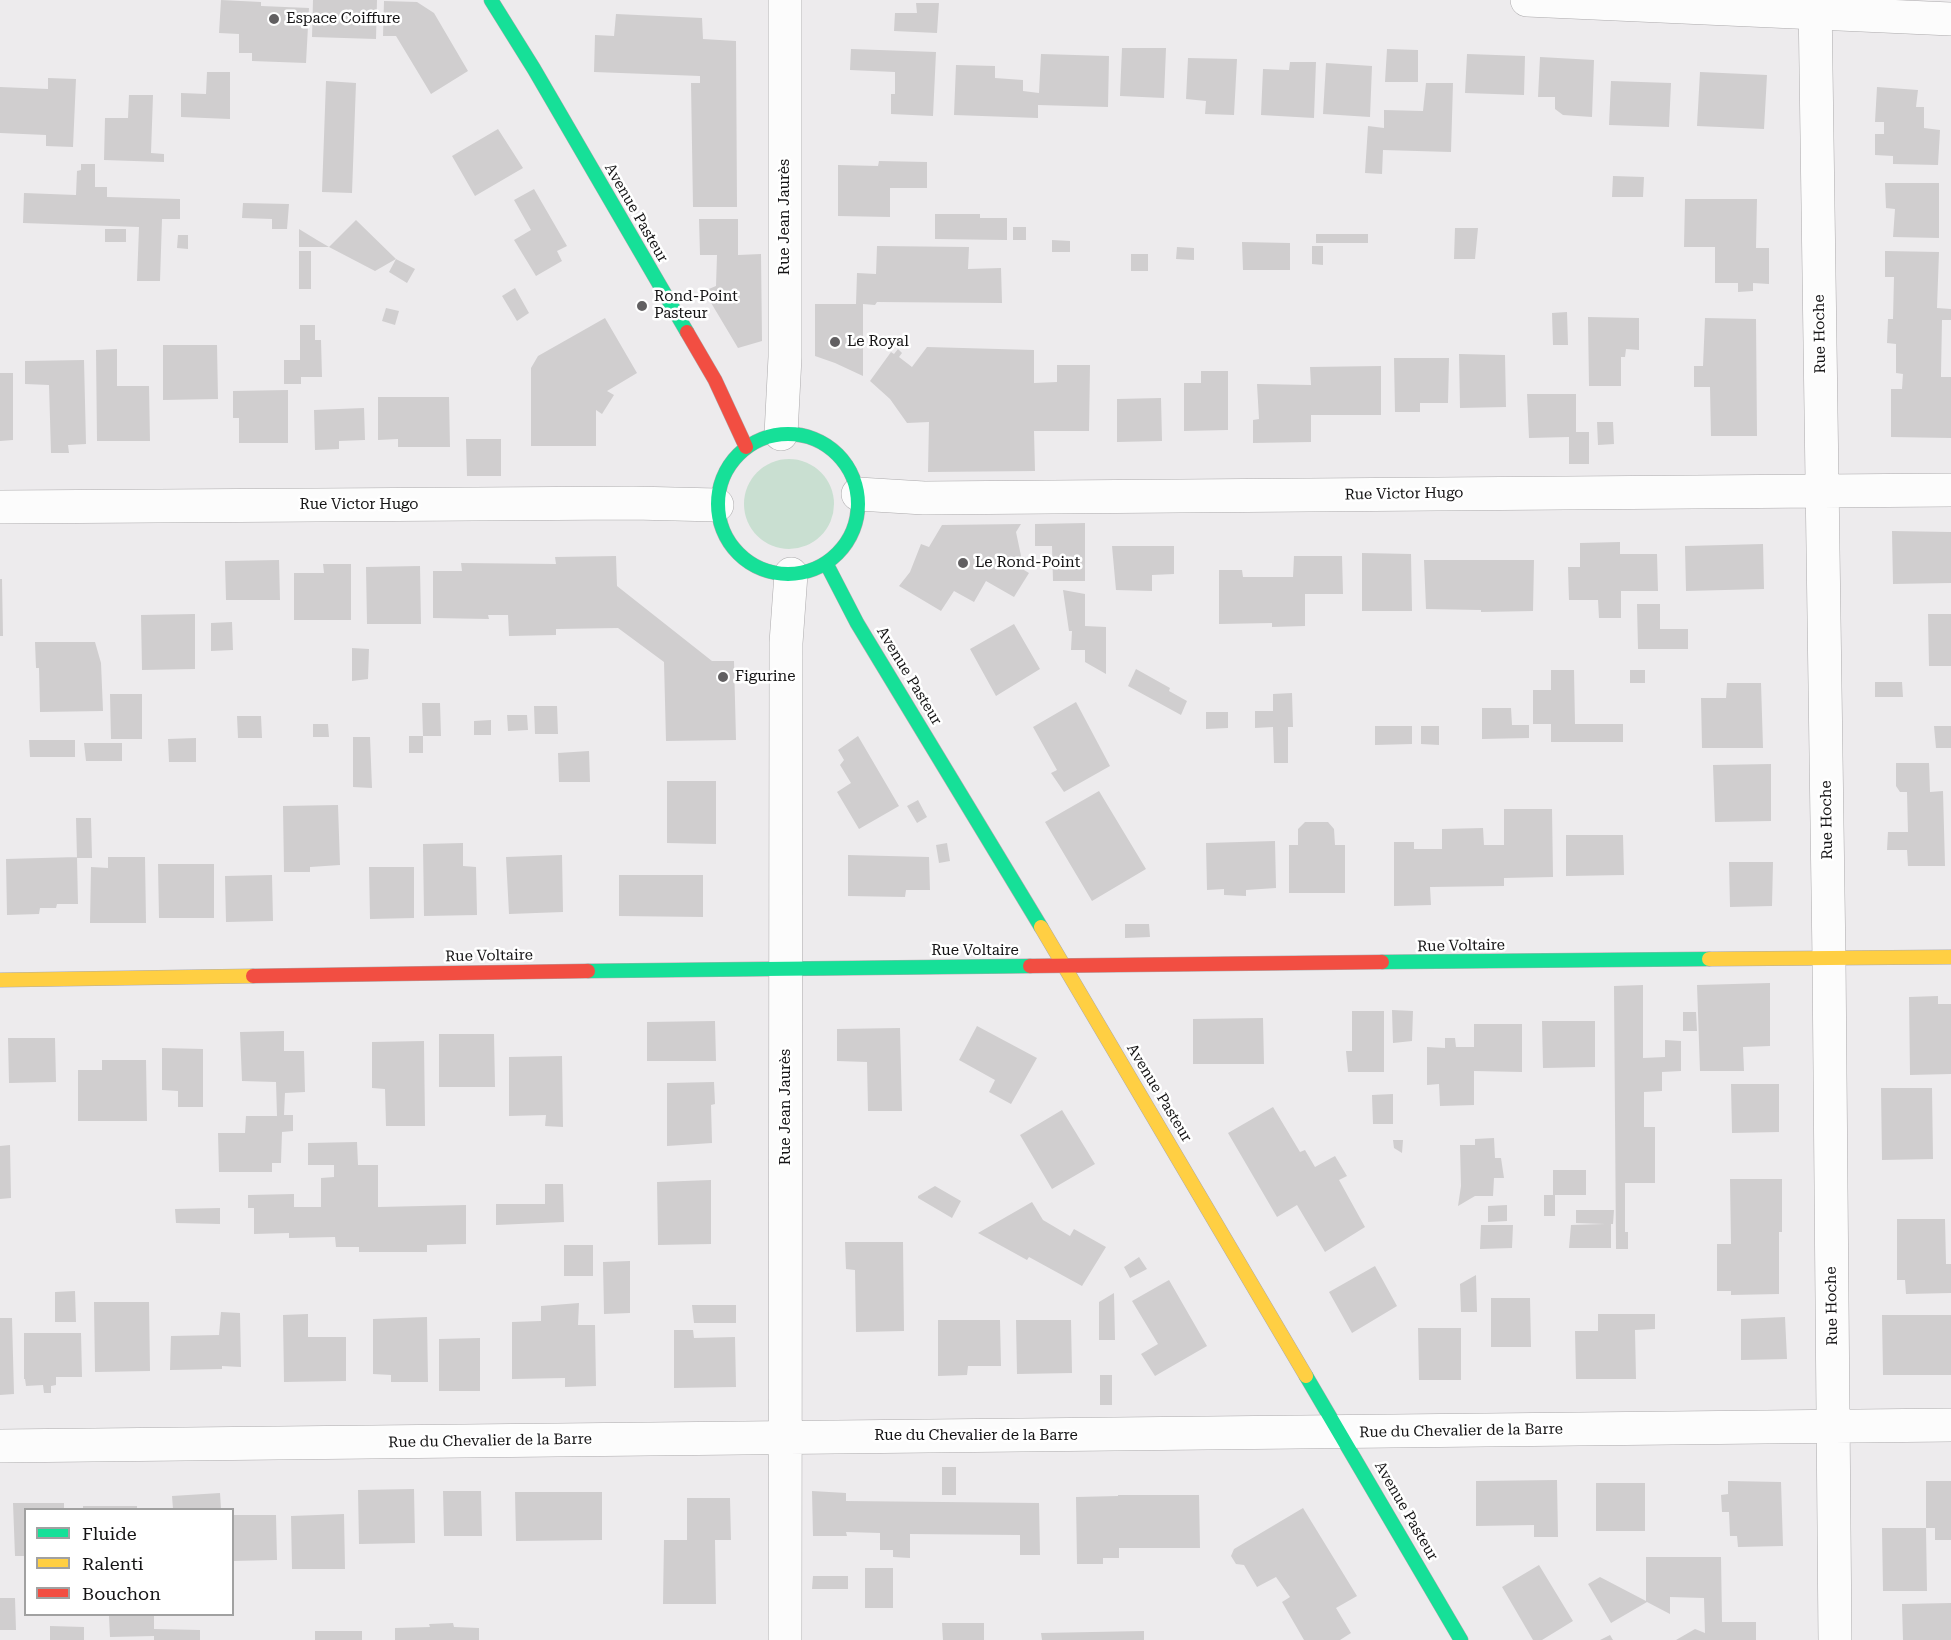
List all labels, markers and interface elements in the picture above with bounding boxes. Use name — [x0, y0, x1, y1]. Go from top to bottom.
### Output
place label: Espace Coiffure — [286, 10, 400, 28]
marker: Espace Coiffure — [267, 12, 281, 26]
street label: Rue Jean Jaurès — [776, 159, 794, 275]
street label: Avenue Pasteur — [600, 160, 672, 266]
place label: Rond-Point Pasteur — [654, 288, 738, 323]
street label: Rue Hoche — [1810, 294, 1830, 374]
marker: Rond-Point Pasteur — [635, 299, 649, 313]
place label: Le Royal — [847, 333, 909, 351]
marker: Le Royal — [828, 335, 842, 349]
street label: Rue Victor Hugo — [1344, 484, 1464, 504]
street label: Rue Victor Hugo — [300, 496, 418, 514]
place label: Le Rond-Point — [975, 554, 1080, 572]
marker: Le Rond-Point — [956, 556, 970, 570]
street label: Avenue Pasteur — [873, 624, 945, 728]
place label: Figurine — [735, 668, 796, 686]
marker: Figurine — [716, 670, 730, 684]
street label: Rue Hoche — [1817, 780, 1837, 860]
street label: Rue Voltaire — [1417, 936, 1505, 956]
street label: Rue Voltaire — [931, 942, 1019, 960]
street label: Rue Voltaire — [445, 946, 533, 966]
street label: Avenue Pasteur — [1123, 1041, 1195, 1145]
street label: Rue Jean Jaurès — [777, 1049, 795, 1165]
street label: Rue Hoche — [1822, 1266, 1842, 1346]
street label: Rue du Chevalier de la Barre — [1359, 1420, 1563, 1442]
street label: Rue du Chevalier de la Barre — [874, 1427, 1078, 1445]
street label: Rue du Chevalier de la Barre — [388, 1430, 592, 1452]
street label: Avenue Pasteur — [1370, 1458, 1442, 1564]
legend — [24, 1508, 234, 1616]
text: Fluide — [82, 1523, 137, 1544]
text: Ralenti — [82, 1553, 144, 1574]
text: Bouchon — [82, 1583, 161, 1604]

